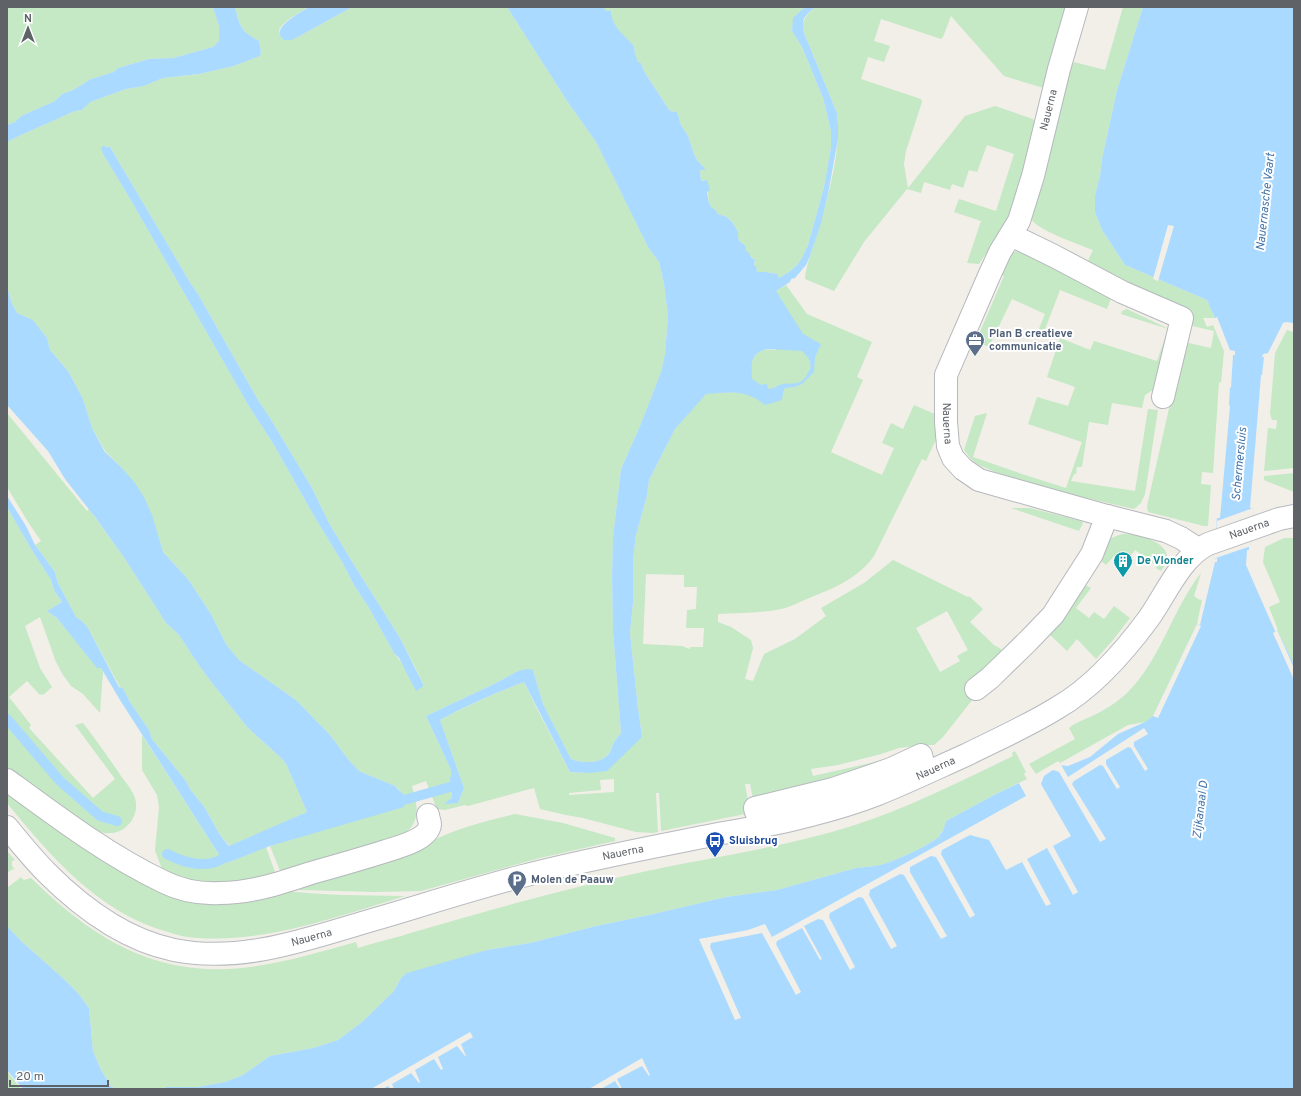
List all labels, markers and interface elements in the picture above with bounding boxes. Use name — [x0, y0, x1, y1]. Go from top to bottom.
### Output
north arrow — [8, 8, 48, 48]
text: N — [24, 12, 32, 26]
street label: Nauerna — [1037, 88, 1061, 132]
water label: Nauernasche Vaart — [1253, 152, 1279, 252]
place label: Plan B creatieve communicatie — [989, 327, 1073, 354]
office icon: Plan B creatieve communicatie — [964, 329, 986, 357]
street label: Nauerna — [939, 403, 955, 445]
water label: Schermersluis — [1229, 426, 1251, 501]
street label: Nauerna — [1227, 516, 1272, 543]
building icon: De Vlonder — [1112, 550, 1134, 578]
place label: De Vlonder — [1137, 554, 1194, 568]
street label: Nauerna — [914, 754, 958, 784]
water label: Zijkanaal D — [1190, 780, 1213, 840]
bus stop icon: Sluisbrug — [704, 830, 726, 858]
place label: Sluisbrug — [729, 834, 778, 848]
street label: Nauerna — [601, 842, 645, 864]
parking icon: Molen de Paauw — [506, 869, 528, 897]
place label: Molen de Paauw — [531, 873, 614, 887]
street label: Nauerna — [290, 925, 334, 950]
scale bar — [10, 1062, 108, 1088]
text: 20 m — [16, 1069, 44, 1085]

